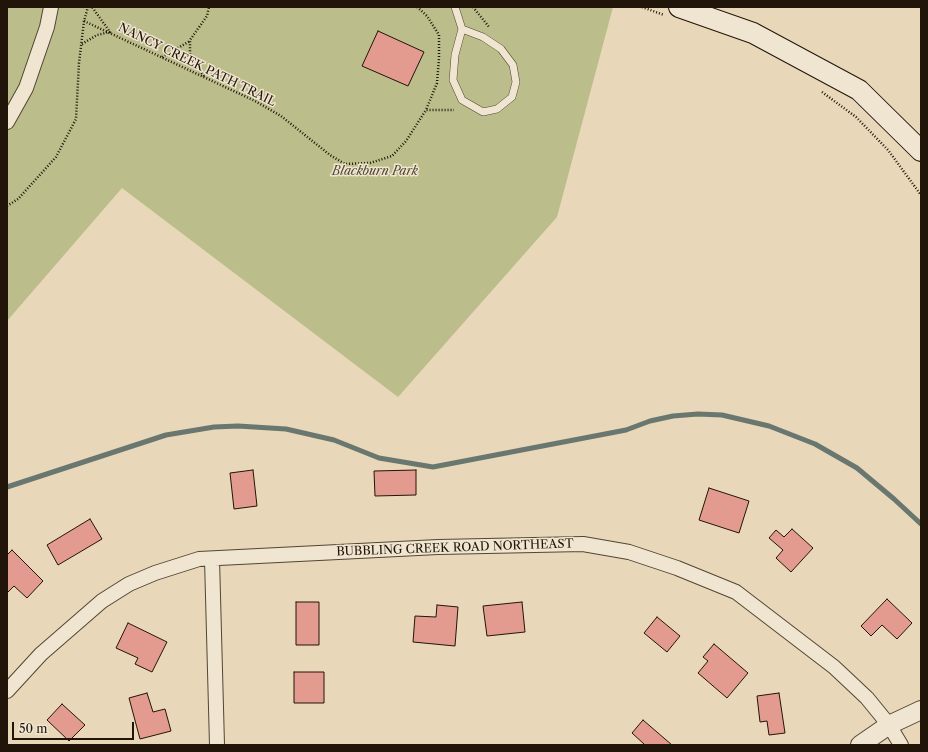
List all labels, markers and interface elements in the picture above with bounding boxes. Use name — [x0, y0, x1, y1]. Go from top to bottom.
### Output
street label: NANCY CREEK PATH TRAIL — [116, 21, 278, 109]
park label: Blackburn Park — [332, 165, 418, 179]
street label: BUBBLING CREEK ROAD NORTHEAST — [336, 537, 574, 559]
scale bar — [14, 714, 136, 740]
text: 50 m — [19, 721, 48, 736]

